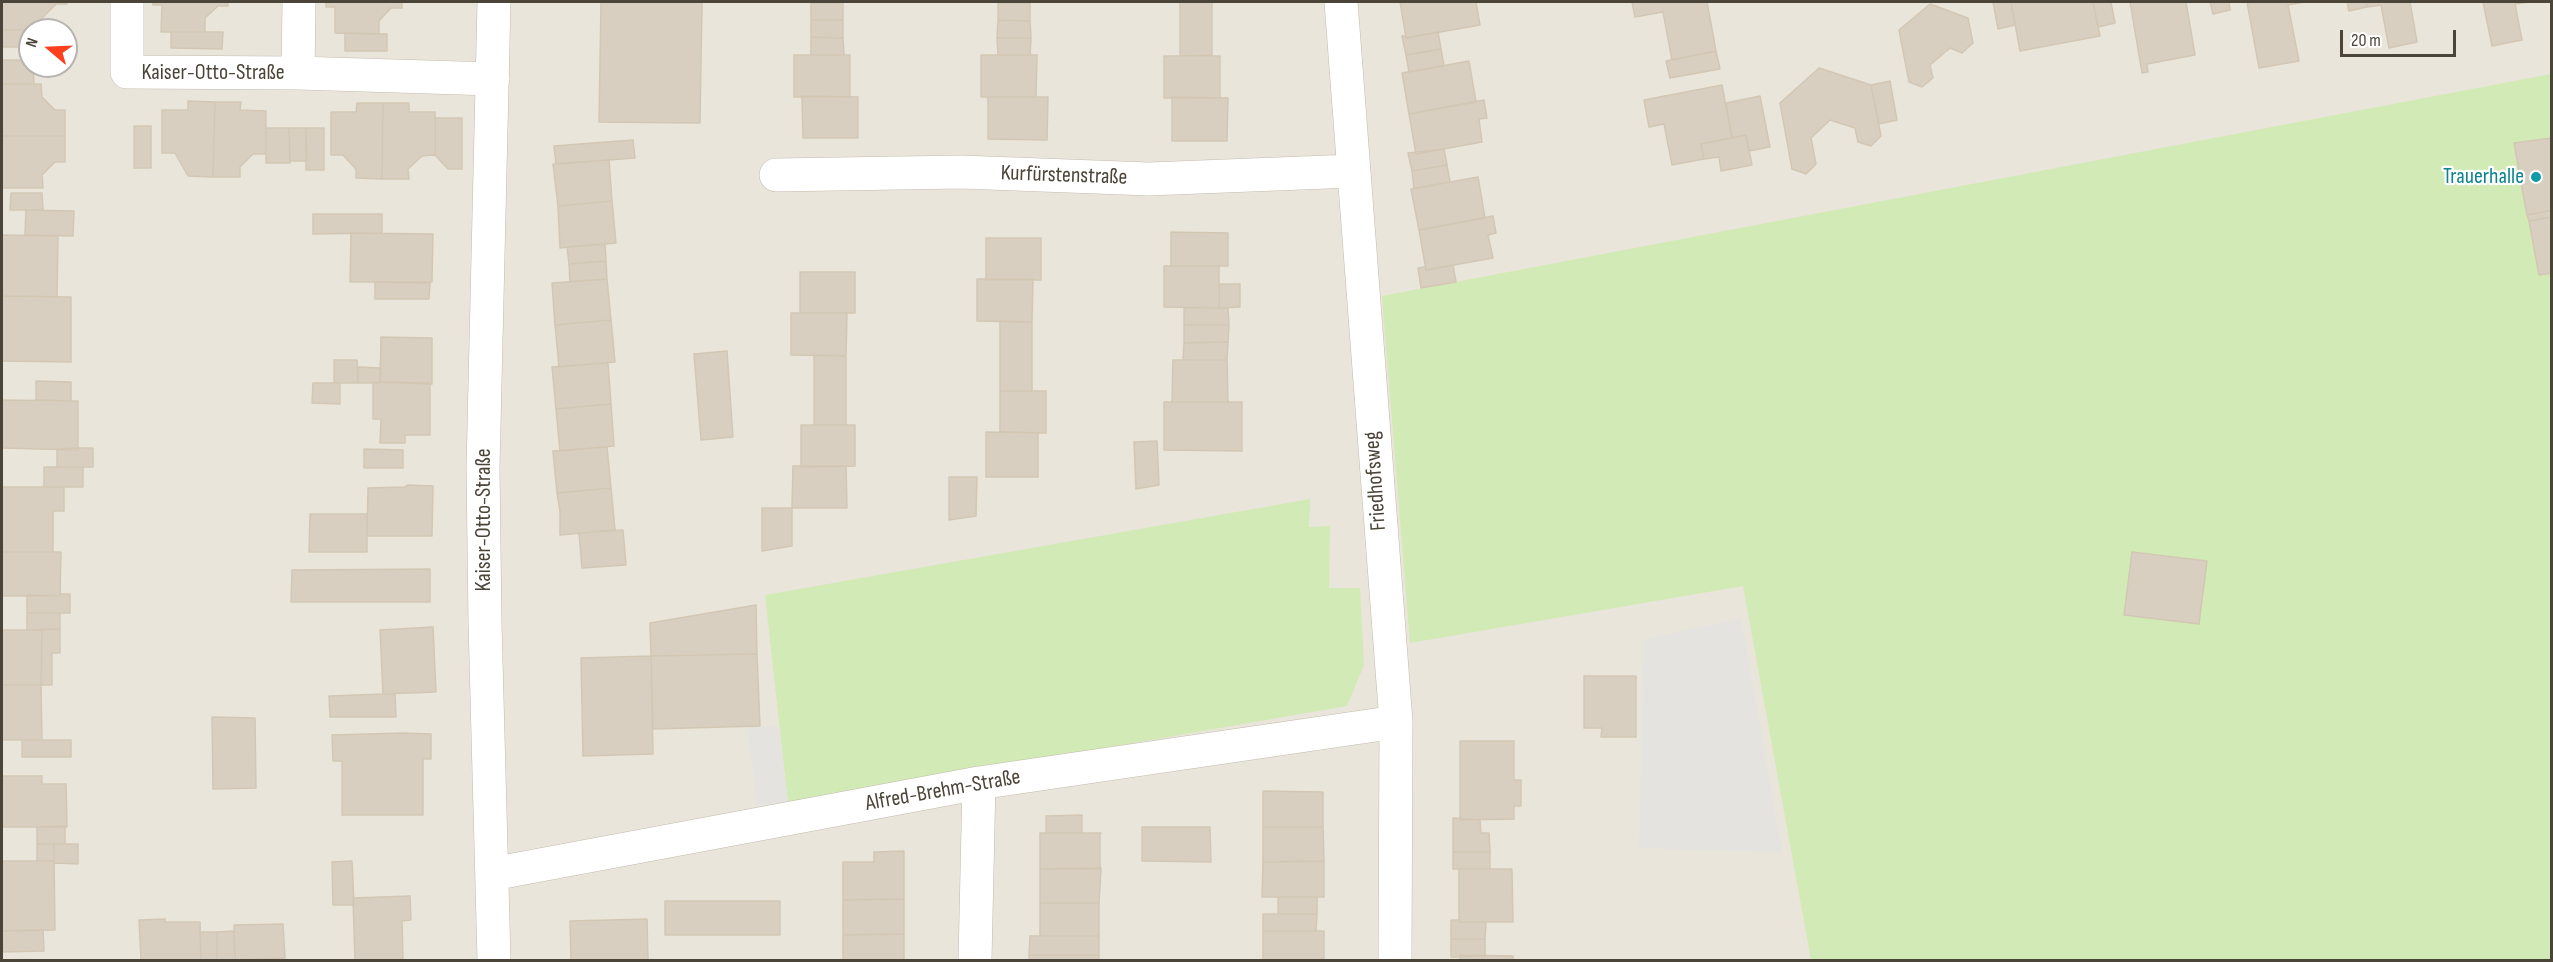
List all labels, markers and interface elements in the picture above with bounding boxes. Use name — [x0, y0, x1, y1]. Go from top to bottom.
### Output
north arrow — [18, 18, 78, 78]
scale bar — [2343, 18, 2458, 56]
text: 20 m — [2351, 30, 2381, 51]
text: N — [22, 36, 43, 50]
street label: Kaiser-Otto-Straße — [141, 60, 285, 86]
street label: Kurfürstenstraße — [1000, 161, 1128, 191]
place label: Trauerhalle — [2443, 164, 2524, 190]
marker: Trauerhalle — [2529, 170, 2543, 184]
street label: Friedhofsweg — [1359, 431, 1393, 531]
street label: Kaiser-Otto-Straße — [471, 448, 497, 592]
street label: Alfred-Brehm-Straße — [863, 764, 1023, 818]

